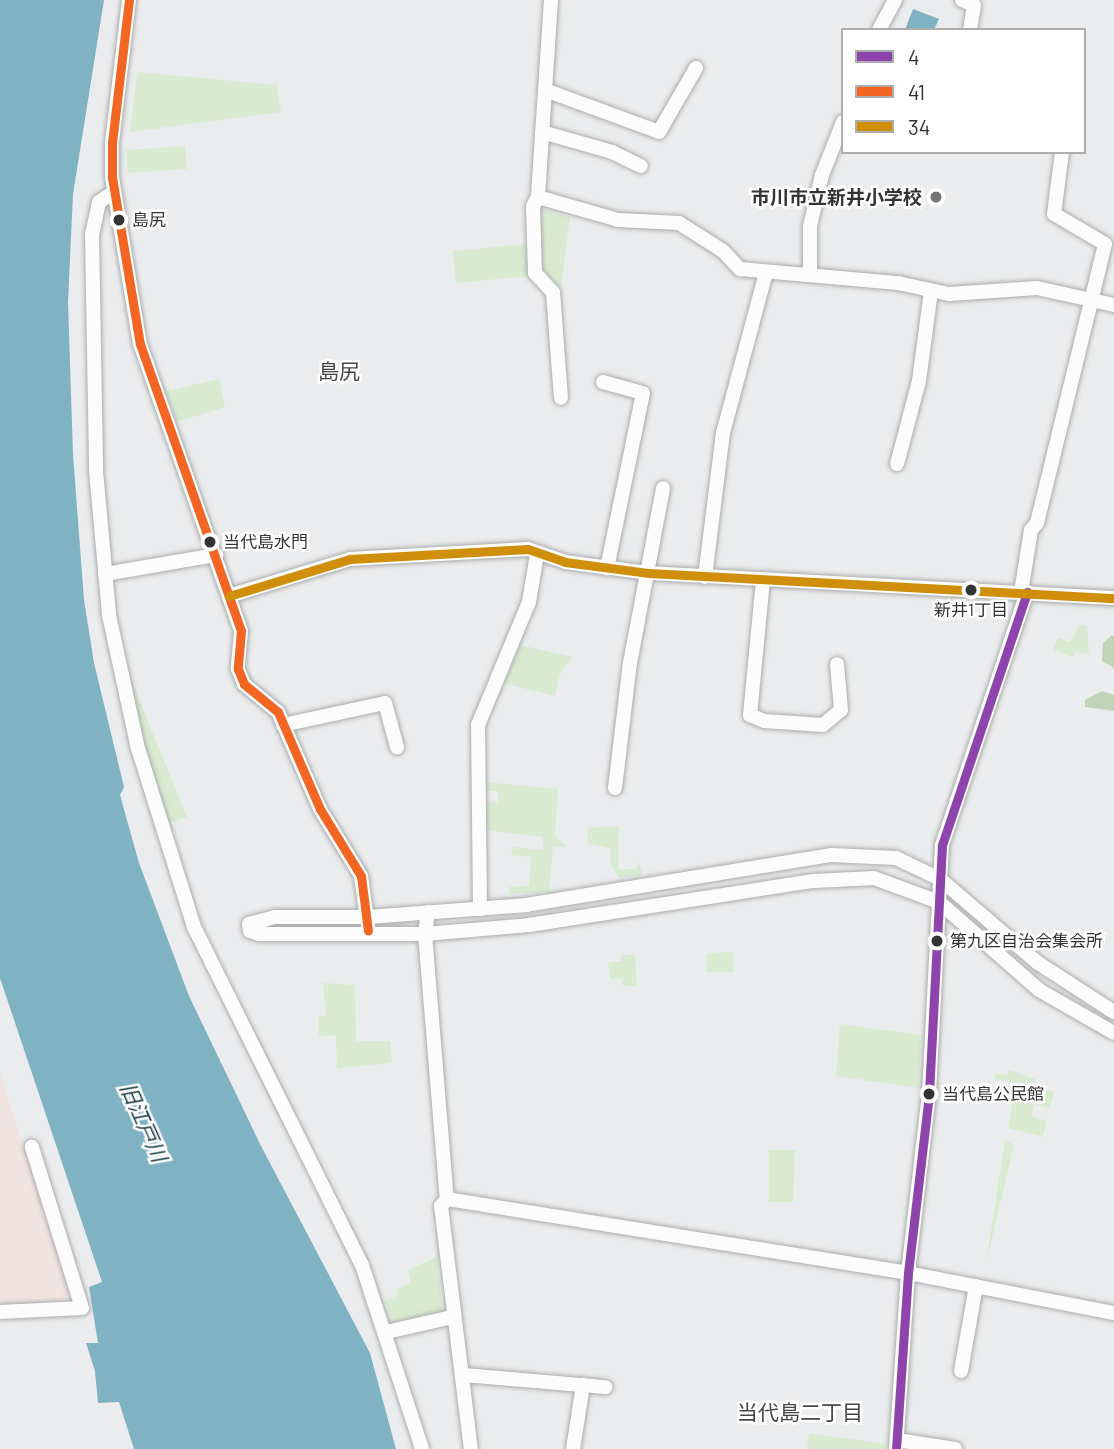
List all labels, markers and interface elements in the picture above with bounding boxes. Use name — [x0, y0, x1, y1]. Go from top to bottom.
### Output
legend — [841, 28, 1086, 154]
text: 4 — [908, 44, 920, 69]
text: 41 — [908, 79, 925, 104]
text: 34 — [908, 114, 930, 139]
place label: 市川市立新井小学校 — [751, 186, 922, 208]
marker: 市川市立新井小学校 — [928, 189, 944, 205]
place label: 島尻 — [132, 210, 166, 230]
marker: 島尻 — [112, 213, 126, 227]
district label: 島尻 — [318, 358, 360, 384]
place label: 当代島水門 — [223, 532, 308, 552]
marker: 当代島水門 — [203, 535, 217, 549]
marker: 新井1丁目 — [964, 583, 978, 597]
place label: 新井1丁目 — [934, 600, 1008, 620]
place label: 第九区自治会集会所 — [950, 931, 1103, 951]
marker: 第九区自治会集会所 — [930, 934, 944, 948]
water label: 旧江戸川 — [115, 1079, 173, 1165]
place label: 当代島公民館 — [942, 1084, 1044, 1104]
marker: 当代島公民館 — [922, 1087, 936, 1101]
district label: 当代島二丁目 — [737, 1399, 863, 1425]

